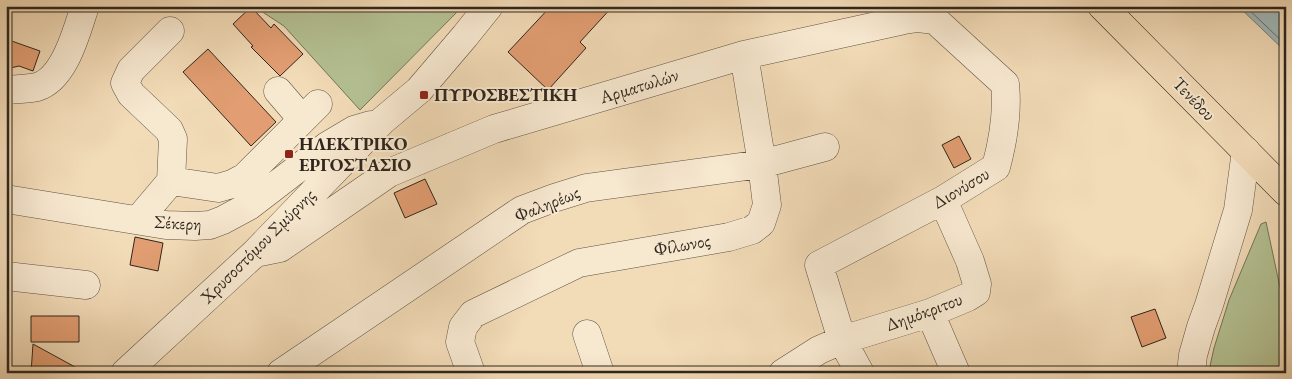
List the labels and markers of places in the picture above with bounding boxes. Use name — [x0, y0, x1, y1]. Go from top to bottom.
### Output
place label: ΠΥΡΟΣΒΕΣΤΙΚΗ — [434, 83, 578, 106]
marker: ΠΥΡΟΣΒΕΣΤΙΚΗ — [418, 89, 430, 101]
place label: ΗΛΕΚΤΡΙΚΟ ΕΡΓΟΣΤΑΣΙΟ — [299, 132, 412, 176]
marker: ΗΛΕΚΤΡΙΚΟ ΕΡΓΟΣΤΑΣΙΟ — [283, 148, 295, 160]

